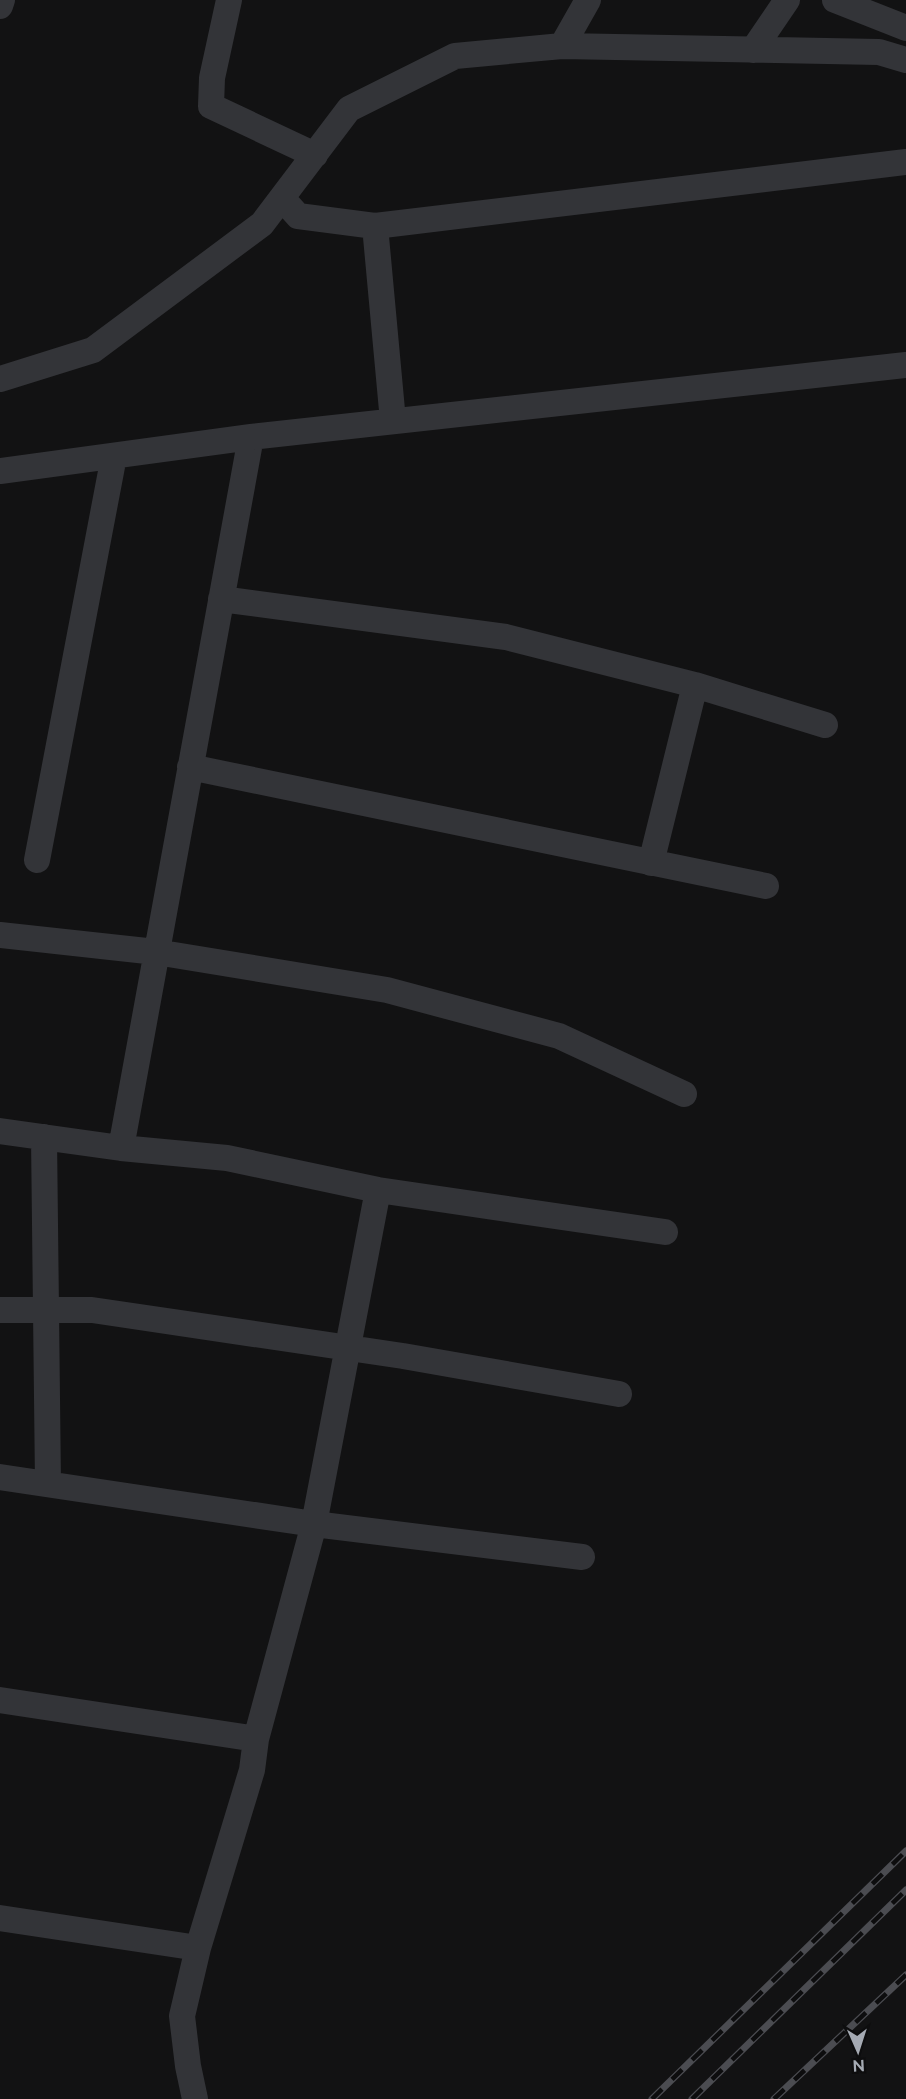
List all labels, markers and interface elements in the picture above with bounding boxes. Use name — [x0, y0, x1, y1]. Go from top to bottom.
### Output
north arrow — [828, 2021, 888, 2081]
text: N — [852, 2056, 865, 2075]

